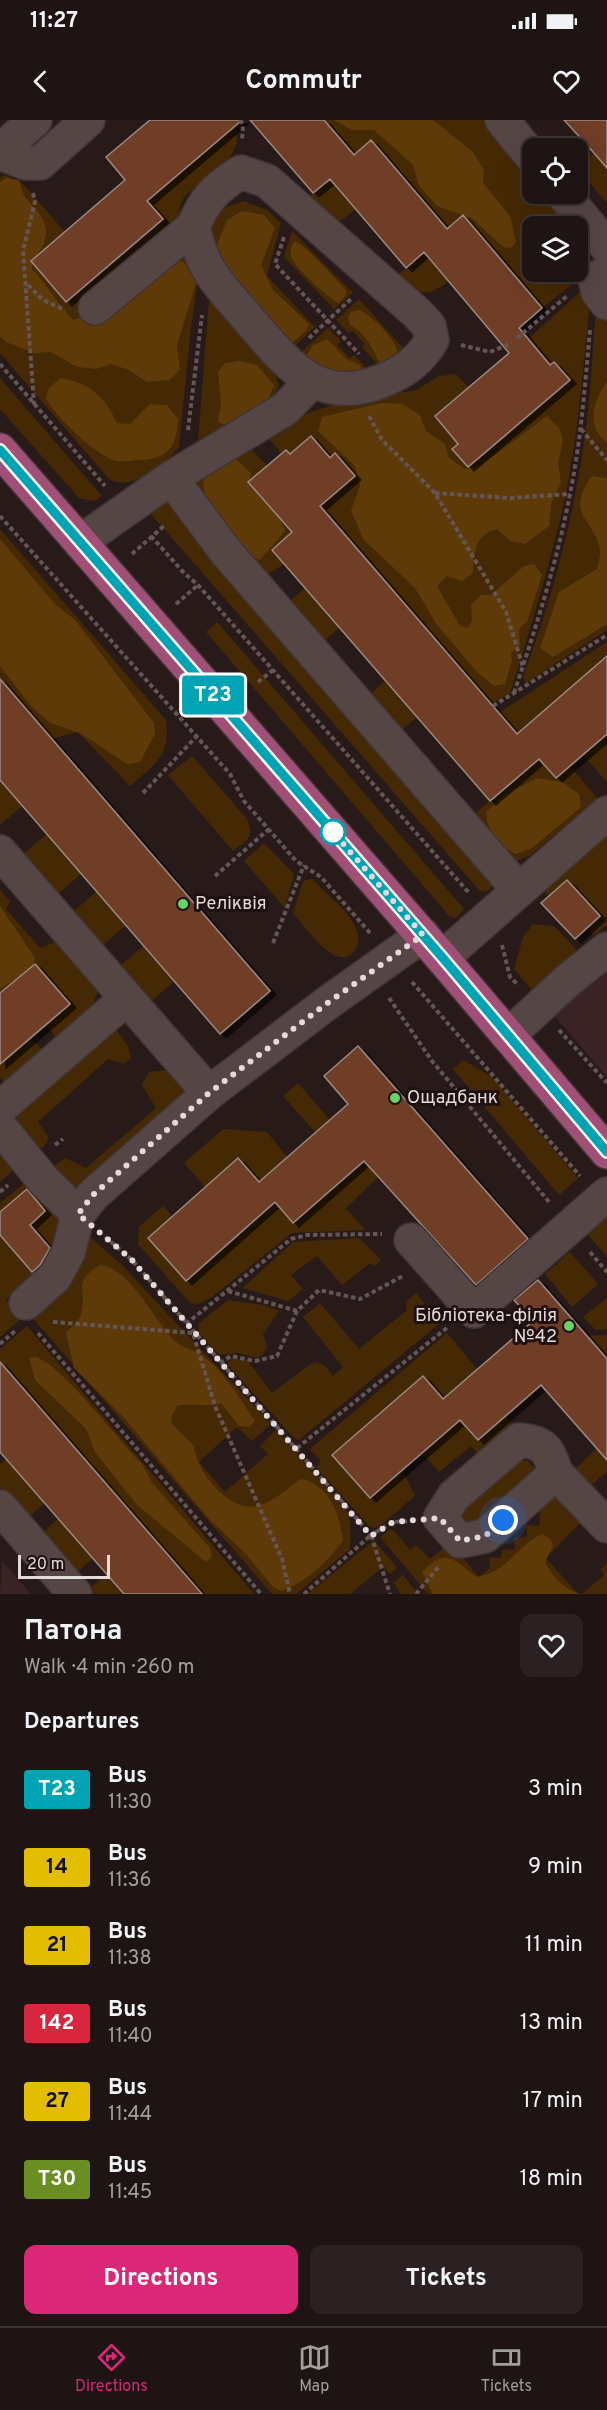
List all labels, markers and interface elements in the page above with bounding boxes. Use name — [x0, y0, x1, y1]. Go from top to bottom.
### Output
text: 11:27 — [30, 8, 78, 35]
text: Commutr — [245, 64, 362, 98]
icon: back — [24, 65, 57, 98]
icon: heart — [550, 65, 583, 98]
map controls — [522, 138, 588, 282]
button: locate — [522, 138, 588, 204]
button: layers — [522, 216, 588, 282]
line badge: Т23 — [178, 676, 248, 714]
text: Т23 — [194, 682, 232, 709]
unlabelled marker — [320, 819, 346, 845]
place label: Реліквія — [195, 893, 267, 916]
marker: Реліквія — [176, 897, 190, 911]
place label: Ощадбанк — [407, 1087, 498, 1110]
marker: Ощадбанк — [388, 1091, 402, 1105]
place label: Бібліотека-філія №42 — [415, 1305, 557, 1349]
marker: Бібліотека-філія №42 — [562, 1319, 576, 1333]
your location — [488, 1505, 518, 1535]
scale bar — [18, 1552, 110, 1580]
text: 20 m — [27, 1555, 64, 1575]
text: Патона — [24, 1614, 122, 1650]
button: heart — [520, 1614, 583, 1677]
text: Walk · 4 min · 260 m — [24, 1655, 195, 1681]
text: Departures — [24, 1709, 140, 1736]
text: Bus — [108, 1763, 147, 1790]
text: Т23 — [38, 1776, 76, 1803]
text: 3 min — [528, 1776, 583, 1803]
text: 11:30 — [108, 1790, 152, 1816]
text: Bus — [108, 1841, 147, 1868]
text: 14 — [46, 1854, 68, 1881]
text: 9 min — [528, 1854, 583, 1881]
text: 11:36 — [108, 1868, 151, 1894]
text: Bus — [108, 1919, 147, 1946]
text: 21 — [46, 1932, 68, 1959]
text: 11 min — [525, 1932, 583, 1959]
text: 11:38 — [108, 1946, 152, 1972]
text: Bus — [108, 1997, 147, 2024]
text: 142 — [40, 2010, 74, 2037]
text: 13 min — [520, 2010, 583, 2037]
text: 11:40 — [108, 2024, 153, 2050]
text: Bus — [108, 2075, 147, 2102]
text: 27 — [45, 2088, 69, 2115]
text: 17 min — [523, 2088, 583, 2115]
text: 11:44 — [108, 2102, 152, 2128]
text: Bus — [108, 2153, 147, 2180]
text: Т30 — [38, 2166, 76, 2193]
text: 18 min — [520, 2166, 583, 2193]
text: 11:45 — [108, 2180, 152, 2206]
button: Directions — [24, 2245, 298, 2314]
button: Tickets — [310, 2245, 583, 2314]
tab: Directions — [75, 2341, 148, 2397]
tab: Map — [298, 2341, 331, 2397]
tab: Tickets — [481, 2341, 532, 2397]

